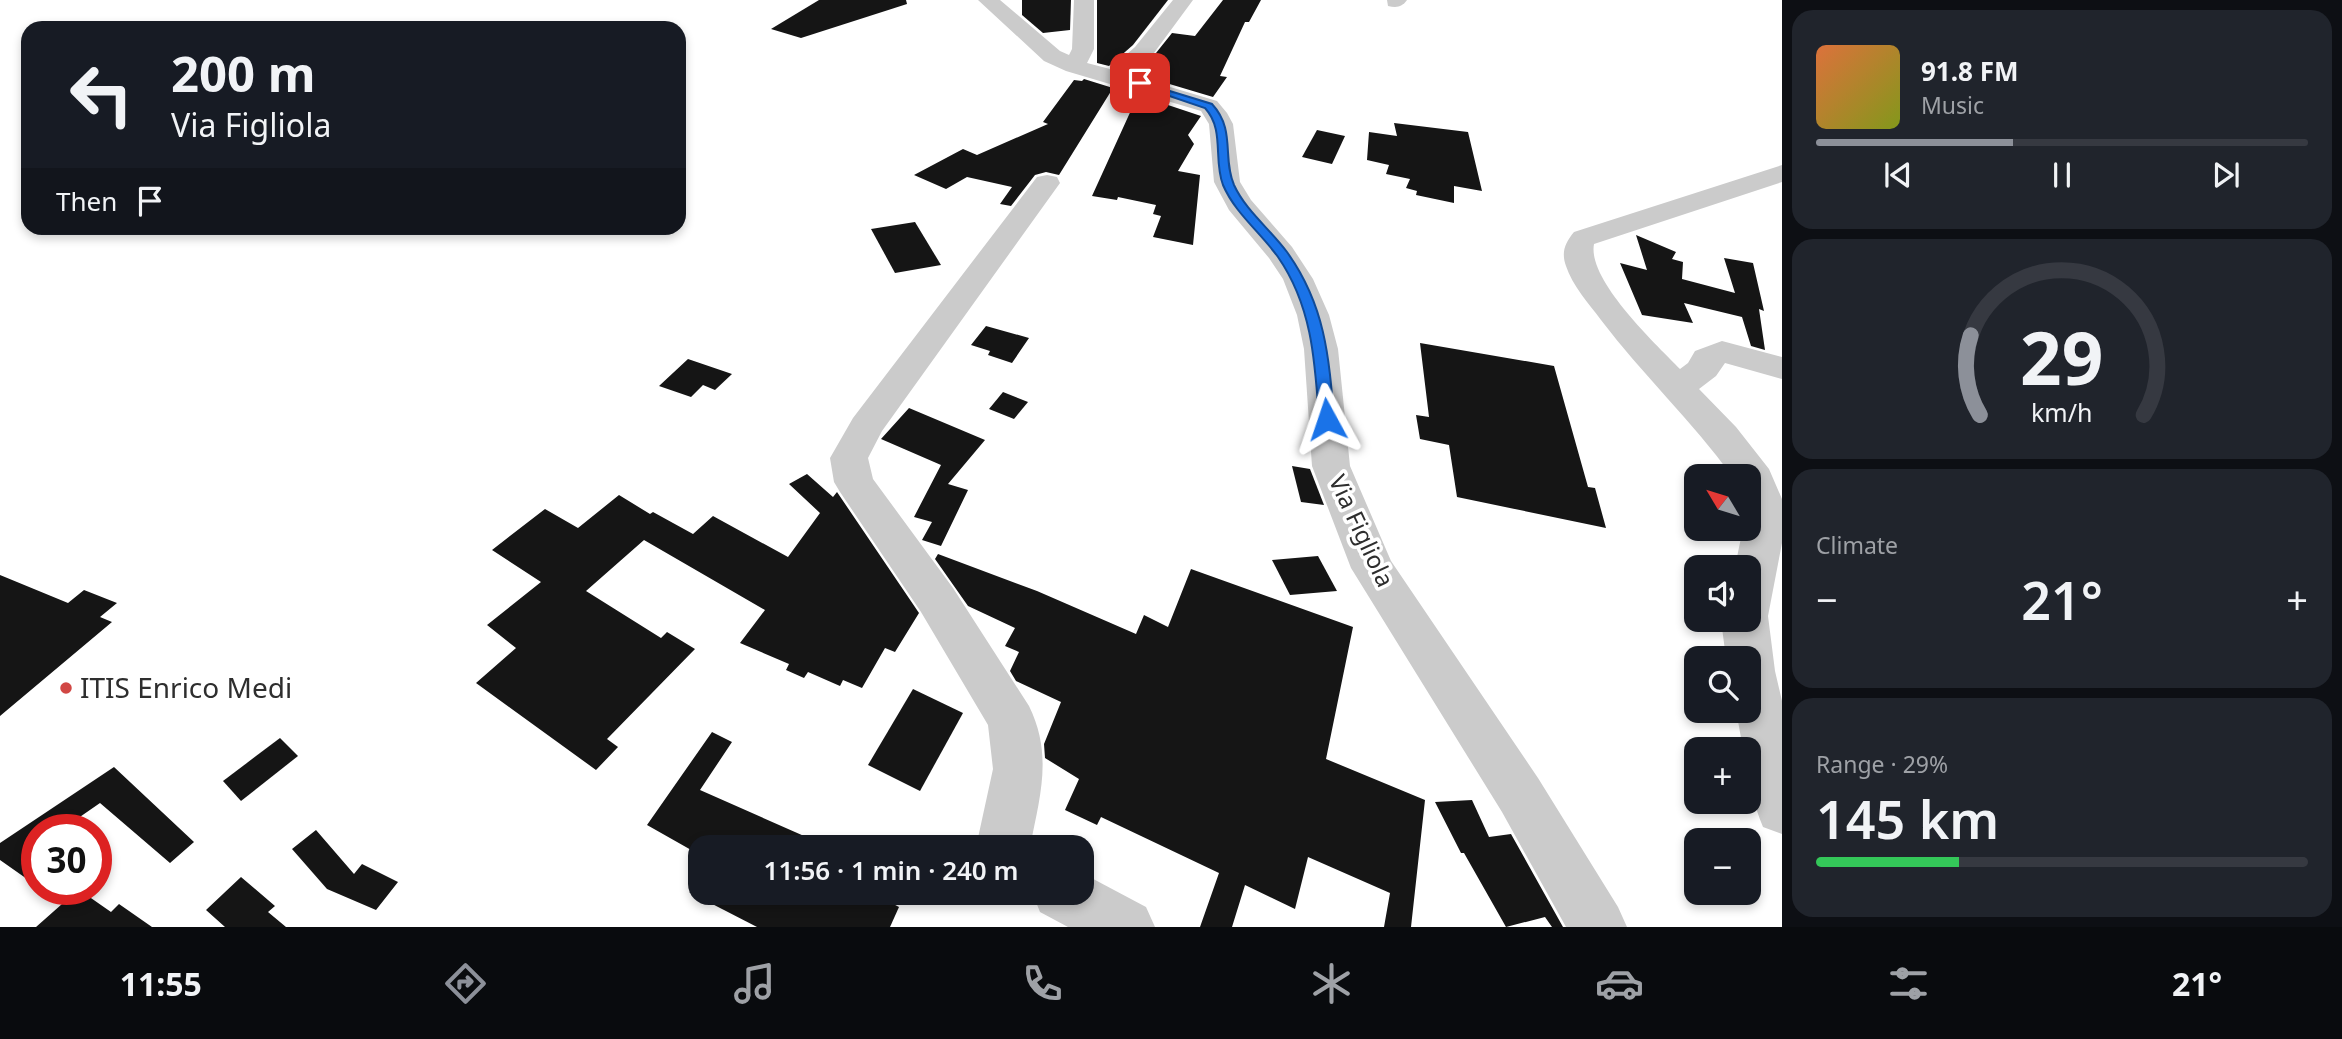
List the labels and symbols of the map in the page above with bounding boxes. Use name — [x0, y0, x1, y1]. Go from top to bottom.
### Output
pin — [1110, 53, 1170, 113]
position arrow — [1290, 382, 1364, 456]
north arrow — [1684, 464, 1760, 541]
street label: Via Figliola — [1322, 469, 1403, 592]
place label: ITIS Enrico Medi — [80, 668, 292, 706]
marker: ITIS Enrico Medi — [58, 680, 74, 696]
speed limit sign: 30 — [21, 814, 112, 905]

